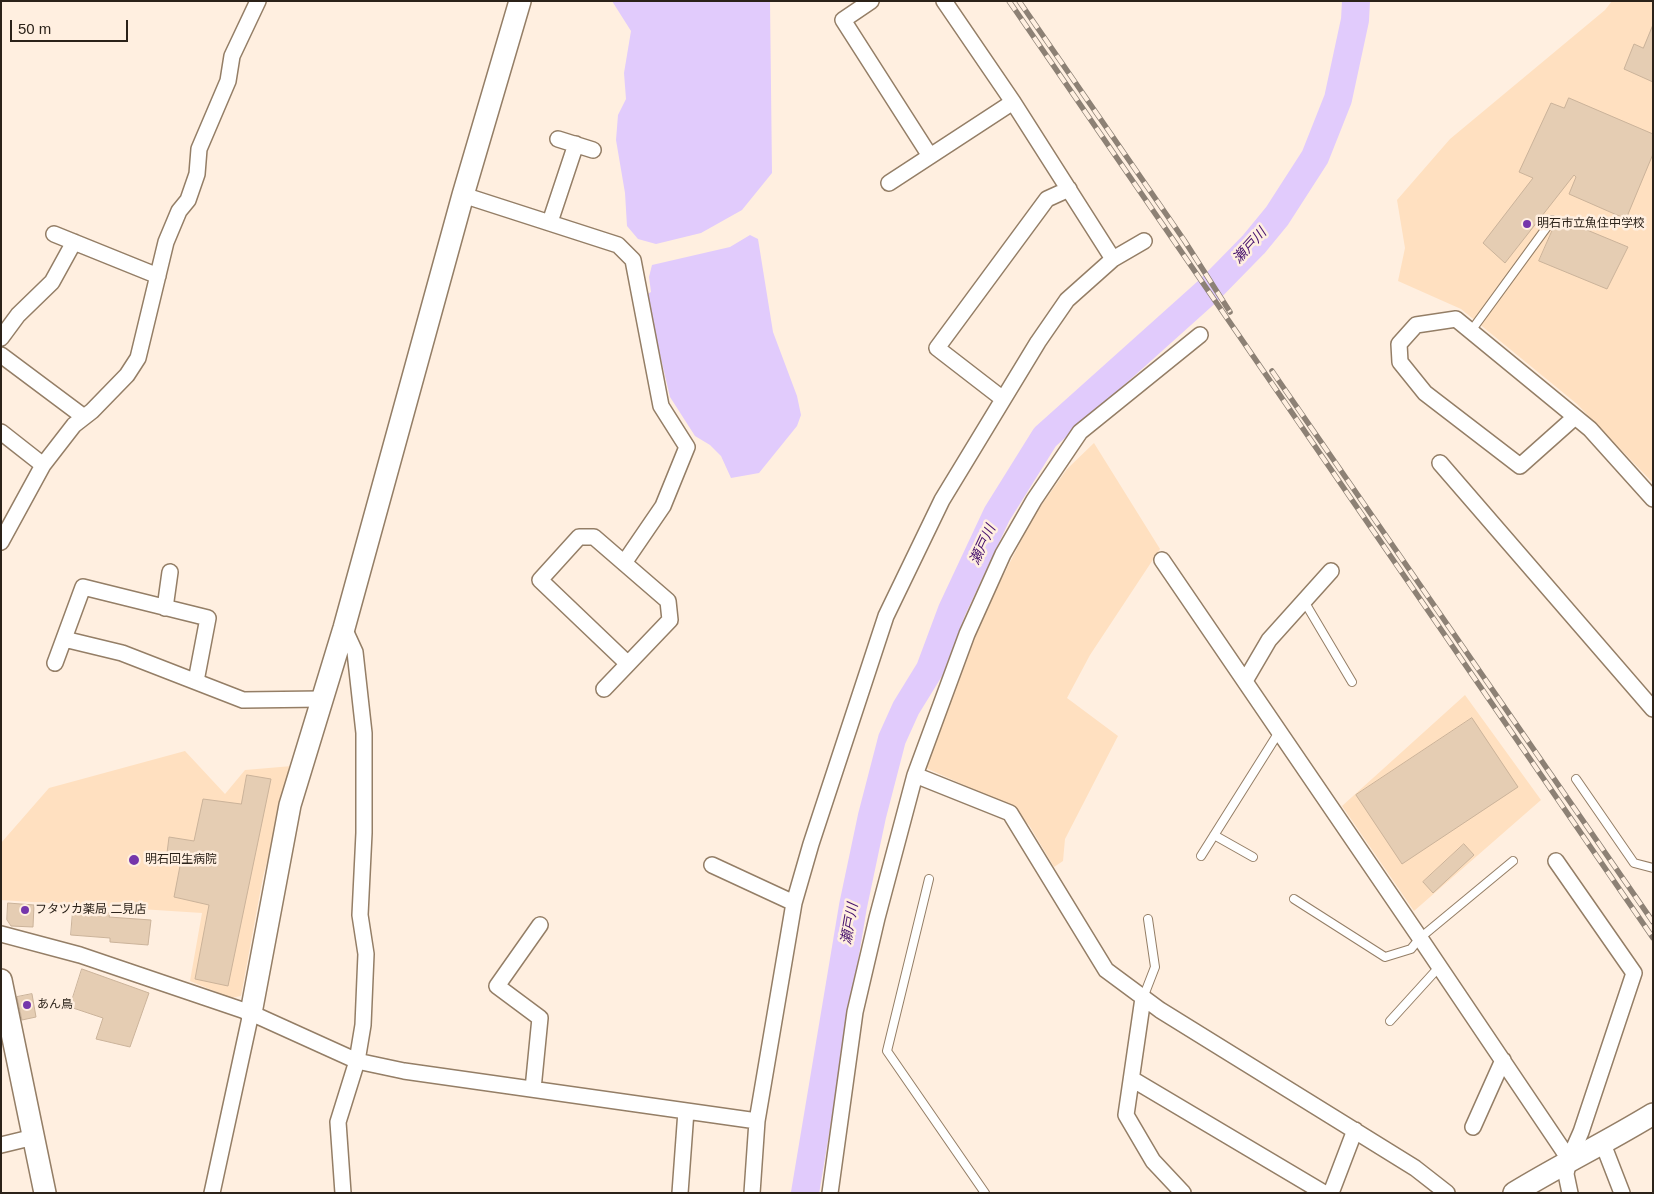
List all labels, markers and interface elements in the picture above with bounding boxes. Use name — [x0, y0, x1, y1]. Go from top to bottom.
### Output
scale bar — [12, 10, 130, 42]
text: 50 m — [18, 20, 51, 37]
place label: 明石市立魚住中学校 — [1537, 217, 1645, 231]
marker: 明石市立魚住中学校 — [1521, 218, 1533, 230]
water label: 瀬戸川 — [1230, 225, 1270, 267]
water label: 瀬戸川 — [967, 522, 999, 568]
marker: 明石回生病院 — [127, 853, 141, 867]
place label: 明石回生病院 — [145, 853, 217, 867]
water label: 瀬戸川 — [838, 902, 862, 946]
place label: フタツカ薬局 二見店 — [35, 903, 146, 917]
marker: フタツカ薬局 二見店 — [19, 904, 31, 916]
place label: あん鳥 — [37, 998, 73, 1012]
marker: あん鳥 — [21, 999, 33, 1011]

